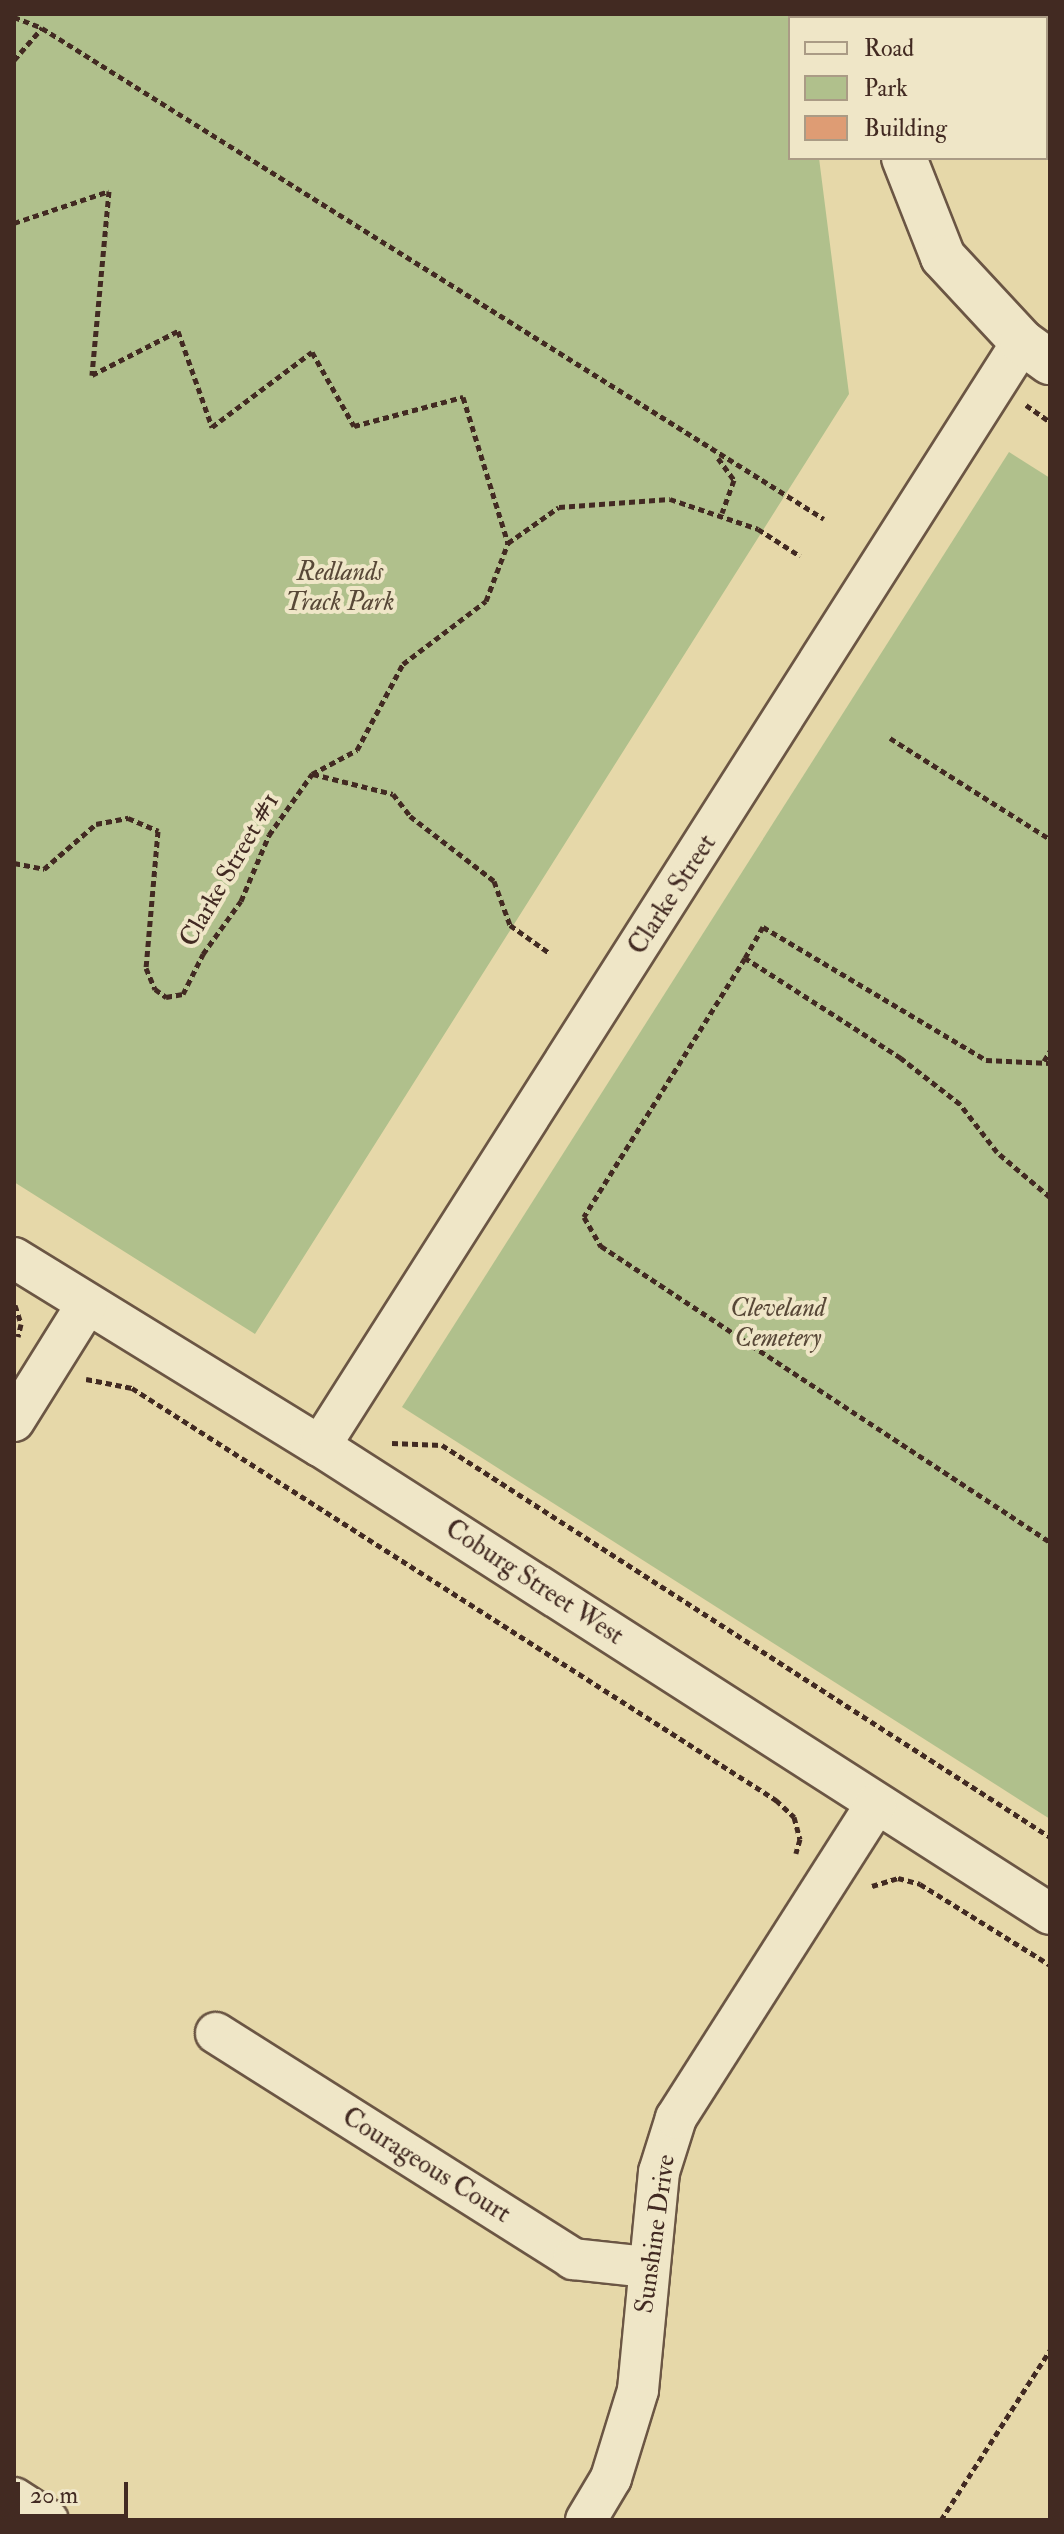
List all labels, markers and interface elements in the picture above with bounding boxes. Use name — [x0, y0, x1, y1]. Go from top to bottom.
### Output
legend — [788, 16, 1048, 160]
text: Road — [864, 33, 914, 64]
text: Park — [864, 73, 908, 104]
text: Building — [864, 113, 947, 144]
park label: Redlands Track Park — [285, 557, 395, 618]
street label: Clarke Street #1 — [173, 788, 287, 952]
street label: Clarke Street — [623, 829, 723, 961]
park label: Cleveland Cemetery — [730, 1293, 826, 1354]
street label: Coburg Street West — [439, 1514, 629, 1652]
street label: Courageous Court — [336, 2102, 516, 2230]
street label: Sunshine Drive — [629, 2153, 683, 2315]
scale bar — [20, 2466, 132, 2516]
text: 20 m — [30, 2480, 78, 2511]

